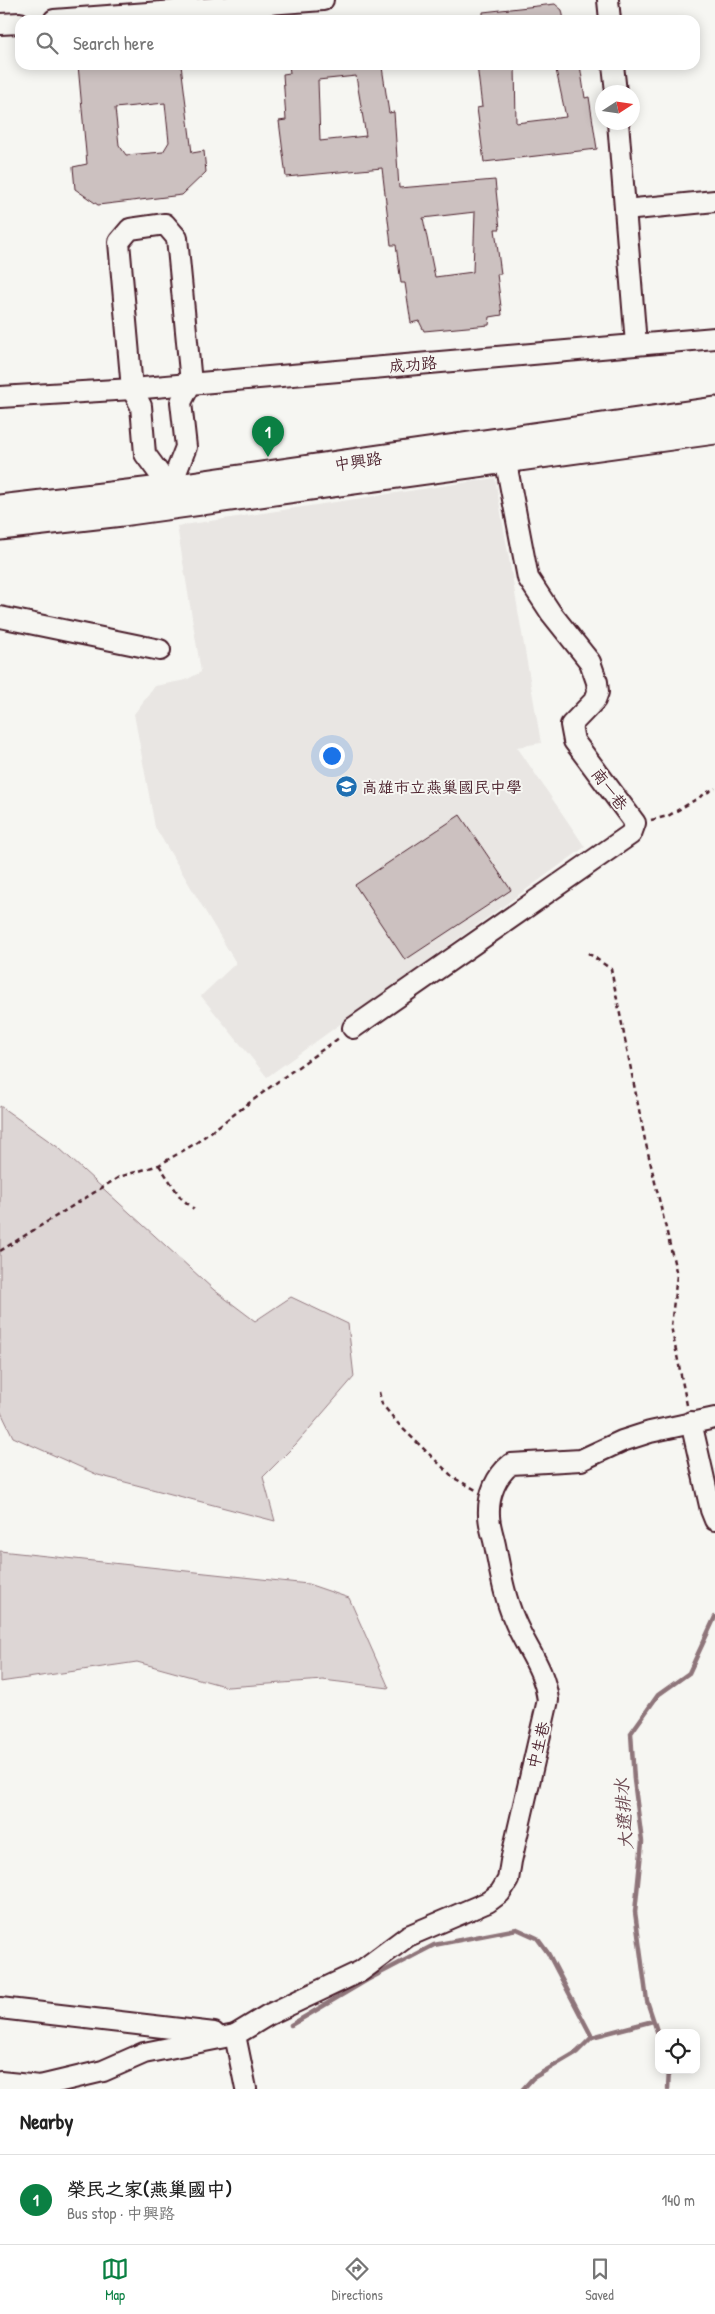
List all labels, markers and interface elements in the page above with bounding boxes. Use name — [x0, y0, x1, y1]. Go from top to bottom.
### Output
search box — [15, 15, 700, 70]
icon: search — [33, 29, 61, 57]
text: Search here — [73, 30, 154, 56]
north arrow — [595, 85, 640, 130]
street label: 成功路 — [388, 351, 438, 377]
pin: 1 — [252, 416, 284, 457]
street label: 中興路 — [333, 447, 383, 475]
your location — [319, 743, 345, 769]
street label: 南一巷 — [587, 763, 633, 815]
school or university icon: 高雄市立燕巢國民中學 — [334, 775, 358, 799]
place label: 高雄市立燕巢國民中學 — [362, 776, 522, 798]
street label: 中生巷 — [522, 1719, 554, 1771]
water label: 大遼排水 — [608, 1776, 638, 1851]
map controls — [655, 2029, 700, 2074]
button: locate — [655, 2029, 700, 2074]
text: Nearby — [20, 2107, 73, 2136]
text: 榮民之家(燕巢國中) — [67, 2176, 232, 2202]
text: 1 — [33, 2189, 39, 2211]
text: 140 m — [661, 2189, 695, 2211]
text: Bus stop · 中興路 — [67, 2202, 175, 2224]
tab: Map — [101, 2255, 129, 2304]
tab: Directions — [331, 2255, 383, 2304]
tab: Saved — [585, 2255, 614, 2304]

